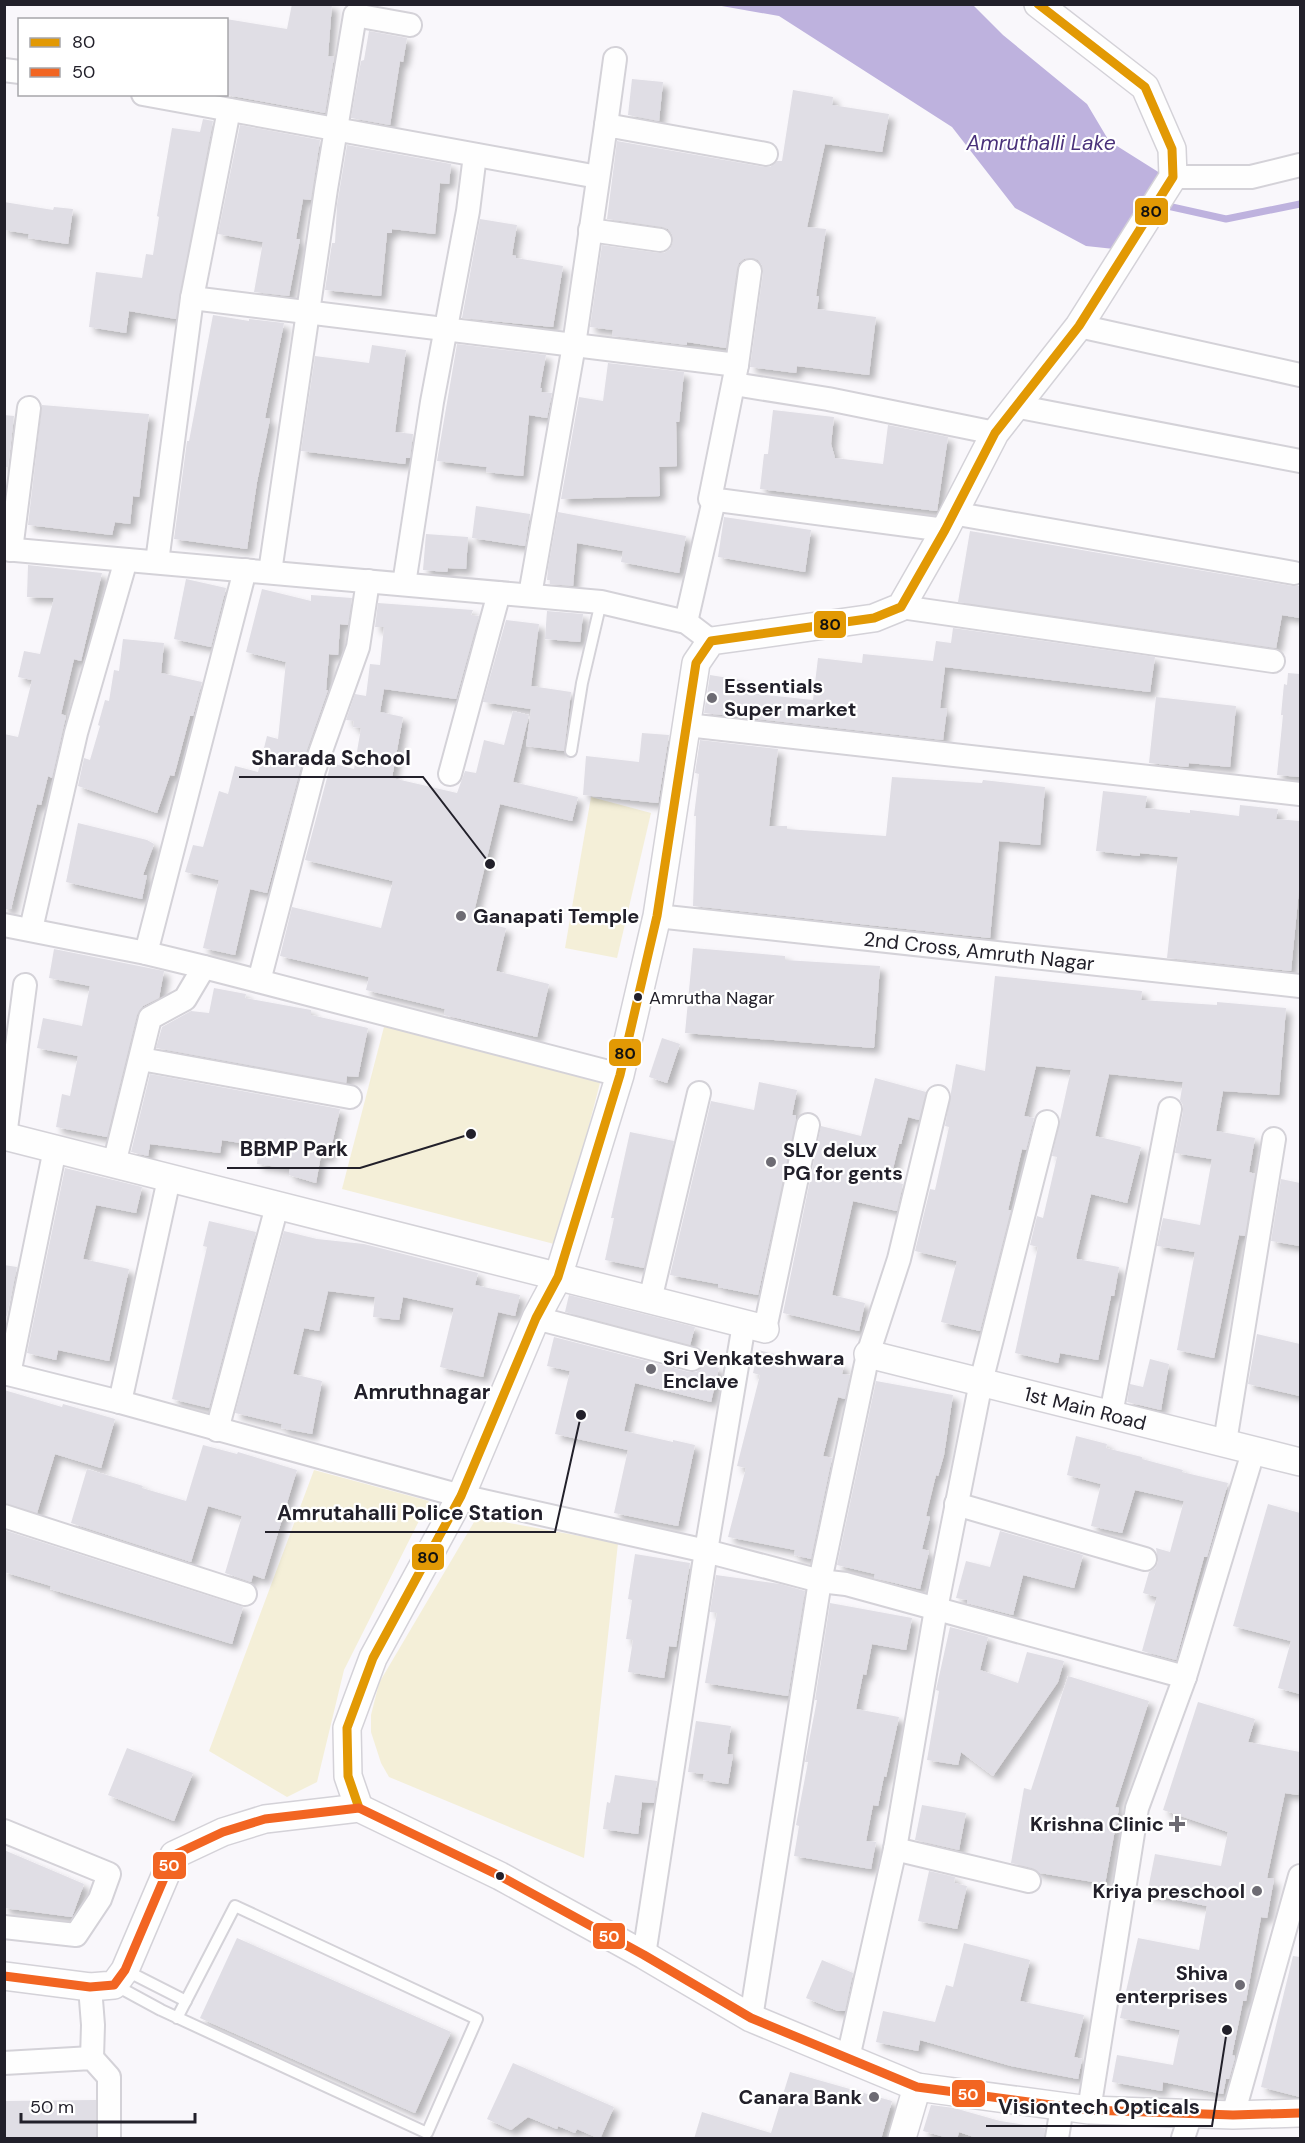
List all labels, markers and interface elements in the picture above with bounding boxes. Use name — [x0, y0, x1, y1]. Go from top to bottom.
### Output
legend — [18, 18, 228, 96]
text: 80 — [72, 30, 95, 54]
text: 50 — [72, 60, 95, 84]
water label: Amruthalli Lake — [965, 129, 1116, 157]
line badge: 80 — [1134, 197, 1169, 226]
text: 80 — [1140, 201, 1162, 222]
line badge: 80 — [813, 610, 847, 639]
text: 80 — [819, 614, 841, 635]
place label: Essentials Super market — [724, 673, 856, 722]
marker: Essentials Super market — [705, 691, 719, 705]
callout: Sharada School — [239, 738, 423, 777]
text: Sharada School — [251, 744, 411, 772]
place label: Ganapati Temple — [473, 903, 639, 929]
marker: Ganapati Temple — [454, 909, 468, 923]
street label: 2nd Cross, Amruth Nagar — [862, 926, 1096, 977]
place label: Amrutha Nagar — [649, 986, 775, 1010]
marker: Amrutha Nagar — [632, 991, 644, 1003]
line badge: 80 — [608, 1038, 642, 1067]
text: 80 — [614, 1043, 636, 1064]
callout: BBMP Park — [227, 1129, 360, 1168]
text: BBMP Park — [240, 1135, 348, 1163]
place label: SLV delux PG for gents — [783, 1137, 903, 1186]
marker: SLV delux PG for gents — [764, 1155, 778, 1169]
place label: Sri Venkateshwara Enclave — [663, 1345, 844, 1394]
marker: Sri Venkateshwara Enclave — [644, 1362, 658, 1376]
district label: Amruthnagar — [354, 1378, 491, 1406]
street label: 1st Main Road — [1022, 1381, 1149, 1436]
callout: Amrutahalli Police Station — [265, 1493, 555, 1532]
text: Amrutahalli Police Station — [277, 1499, 543, 1527]
line badge: 80 — [411, 1543, 445, 1571]
text: 80 — [417, 1547, 439, 1568]
place label: Krishna Clinic — [1030, 1811, 1164, 1837]
marker: Krishna Clinic — [1168, 1815, 1186, 1833]
line badge: 50 — [152, 1851, 187, 1880]
text: 50 — [158, 1855, 180, 1876]
unlabelled marker — [494, 1870, 506, 1882]
place label: Kriya preschool — [1093, 1878, 1245, 1904]
marker: Kriya preschool — [1250, 1884, 1264, 1898]
line badge: 50 — [592, 1922, 626, 1950]
text: 50 — [598, 1926, 620, 1947]
place label: Shiva enterprises — [1115, 1960, 1228, 2009]
marker: Shiva enterprises — [1233, 1978, 1247, 1992]
line badge: 50 — [951, 2079, 986, 2108]
place label: Canara Bank — [738, 2084, 862, 2110]
text: 50 — [957, 2084, 979, 2105]
scale bar — [21, 2086, 195, 2124]
callout: Visiontech Opticals — [986, 2087, 1212, 2126]
marker: Canara Bank — [867, 2090, 881, 2104]
text: Visiontech Opticals — [998, 2093, 1200, 2121]
text: 50 m — [30, 2095, 74, 2119]

